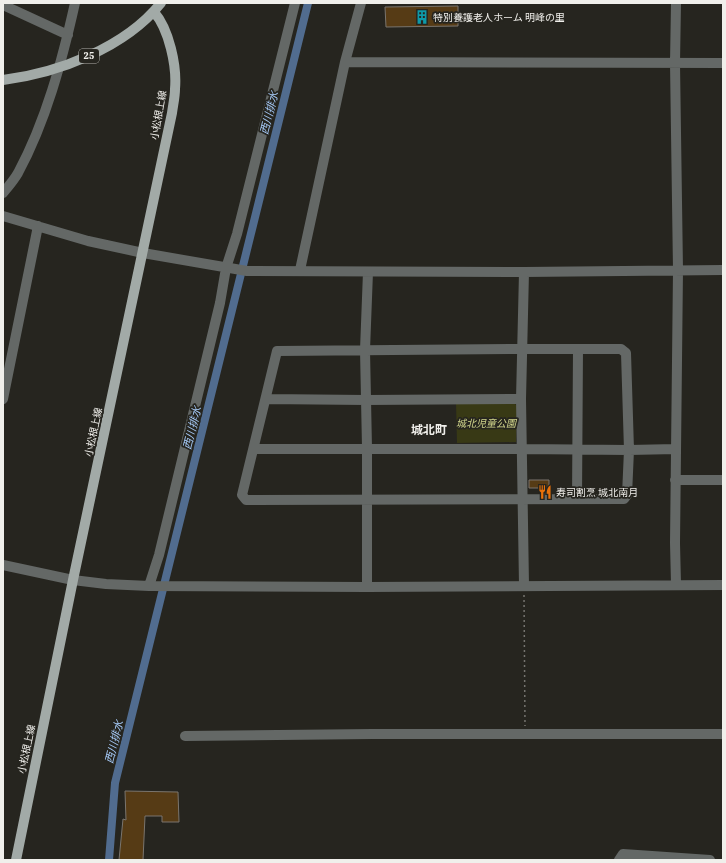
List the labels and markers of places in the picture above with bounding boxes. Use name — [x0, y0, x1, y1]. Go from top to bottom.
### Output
building icon: 特別養護老人ホーム 明峰の里 — [414, 9, 430, 25]
place label: 特別養護老人ホーム 明峰の里 — [433, 11, 565, 24]
restaurant icon: 寿司割烹 城北南月 — [537, 484, 553, 500]
place label: 寿司割烹 城北南月 — [556, 486, 638, 499]

